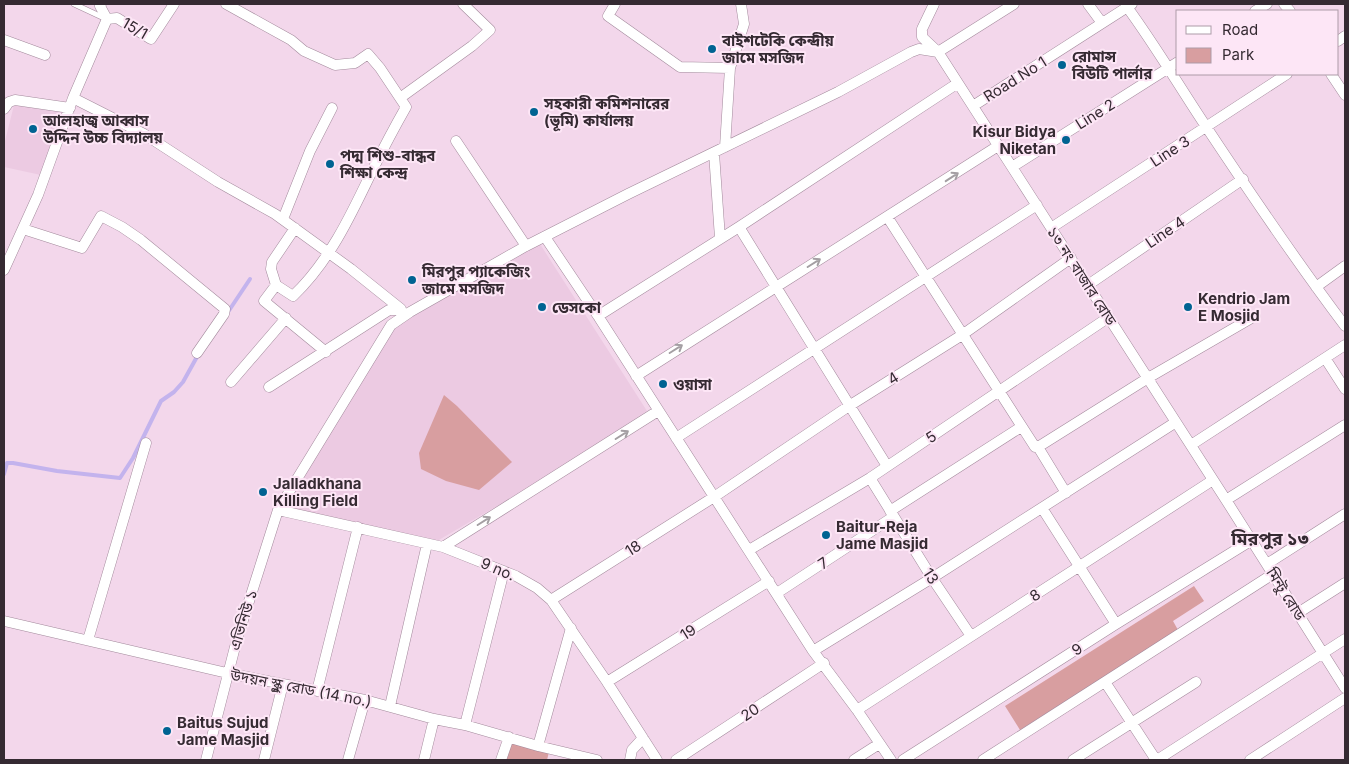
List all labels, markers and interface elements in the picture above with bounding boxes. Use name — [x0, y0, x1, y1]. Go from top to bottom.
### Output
legend — [1176, 10, 1339, 75]
street label: 15/1 — [119, 13, 151, 43]
text: Road — [1222, 20, 1258, 39]
place label: বাইশটেকি কেন্দ্রীয় জামে মসজিদ — [721, 31, 834, 67]
marker: বাইশটেকি কেন্দ্রীয় জামে মসজিদ — [706, 43, 718, 55]
text: Park — [1222, 45, 1255, 64]
place label: রোমান্স বিউটি পার্লার — [1071, 47, 1153, 83]
street label: Road No 1 — [980, 52, 1050, 106]
marker: রোমান্স বিউটি পার্লার — [1056, 59, 1068, 71]
place label: সহকারী কমিশনারের (ভূমি) কার্যালয় — [543, 94, 670, 131]
street label: Line 2 — [1072, 95, 1118, 133]
marker: সহকারী কমিশনারের (ভূমি) কার্যালয় — [528, 106, 540, 118]
place label: আলহাজ্ব আব্বাস উদ্দিন উচ্চ বিদ্যালয় — [42, 111, 164, 147]
place label: Kisur Bidya Niketan — [972, 122, 1056, 158]
marker: আলহাজ্ব আব্বাস উদ্দিন উচ্চ বিদ্যালয় — [27, 123, 39, 135]
street label: Line 3 — [1147, 131, 1193, 171]
marker: Kisur Bidya Niketan — [1060, 134, 1072, 146]
place label: পদ্ম শিশু-বান্ধব শিক্ষা কেন্দ্র — [339, 146, 436, 182]
marker: পদ্ম শিশু-বান্ধব শিক্ষা কেন্দ্র — [324, 158, 336, 170]
one-way arrow — [944, 171, 958, 181]
street label: Line 4 — [1142, 212, 1188, 252]
street label: ১৩ নং বাজার রোড — [1043, 223, 1121, 329]
one-way arrow — [807, 258, 821, 268]
place label: মিরপুর প্যাকেজিং জামে মসজিদ — [421, 262, 531, 298]
marker: মিরপুর প্যাকেজিং জামে মসজিদ — [406, 274, 418, 286]
place label: Kendrio Jam E Mosjid — [1198, 289, 1290, 325]
place label: ডেসকো — [552, 298, 602, 317]
marker: ডেসকো — [536, 301, 548, 313]
marker: Kendrio Jam E Mosjid — [1182, 301, 1194, 313]
one-way arrow — [669, 344, 683, 354]
street label: 4 — [884, 367, 902, 389]
place label: ওয়াসা — [673, 375, 713, 394]
marker: ওয়াসা — [657, 378, 669, 390]
street label: 5 — [922, 427, 940, 447]
one-way arrow — [614, 429, 628, 439]
place label: Jalladkhana Killing Field — [273, 474, 362, 510]
marker: Jalladkhana Killing Field — [257, 486, 269, 498]
one-way arrow — [477, 516, 491, 526]
place label: Baitur-Reja Jame Masjid — [836, 517, 928, 553]
district label: মিরপুর ১৩ — [1230, 528, 1309, 550]
marker: Baitur-Reja Jame Masjid — [820, 529, 832, 541]
street label: 18 — [621, 536, 645, 560]
street label: 9 no. — [478, 553, 518, 585]
street label: 7 — [814, 553, 832, 573]
street label: মিন্টু রোড — [1261, 563, 1310, 625]
street label: 13 — [919, 564, 943, 588]
street label: 8 — [1026, 585, 1044, 605]
street label: এভিনিউ ১ — [225, 587, 261, 653]
street label: 19 — [676, 620, 700, 644]
street label: 9 — [1068, 638, 1086, 660]
street label: উদয়ন স্কুল রোড (14 no.) — [228, 665, 373, 711]
street label: 20 — [737, 699, 763, 725]
place label: Baitus Sujud Jame Masjid — [177, 713, 269, 749]
marker: Baitus Sujud Jame Masjid — [161, 725, 173, 737]

